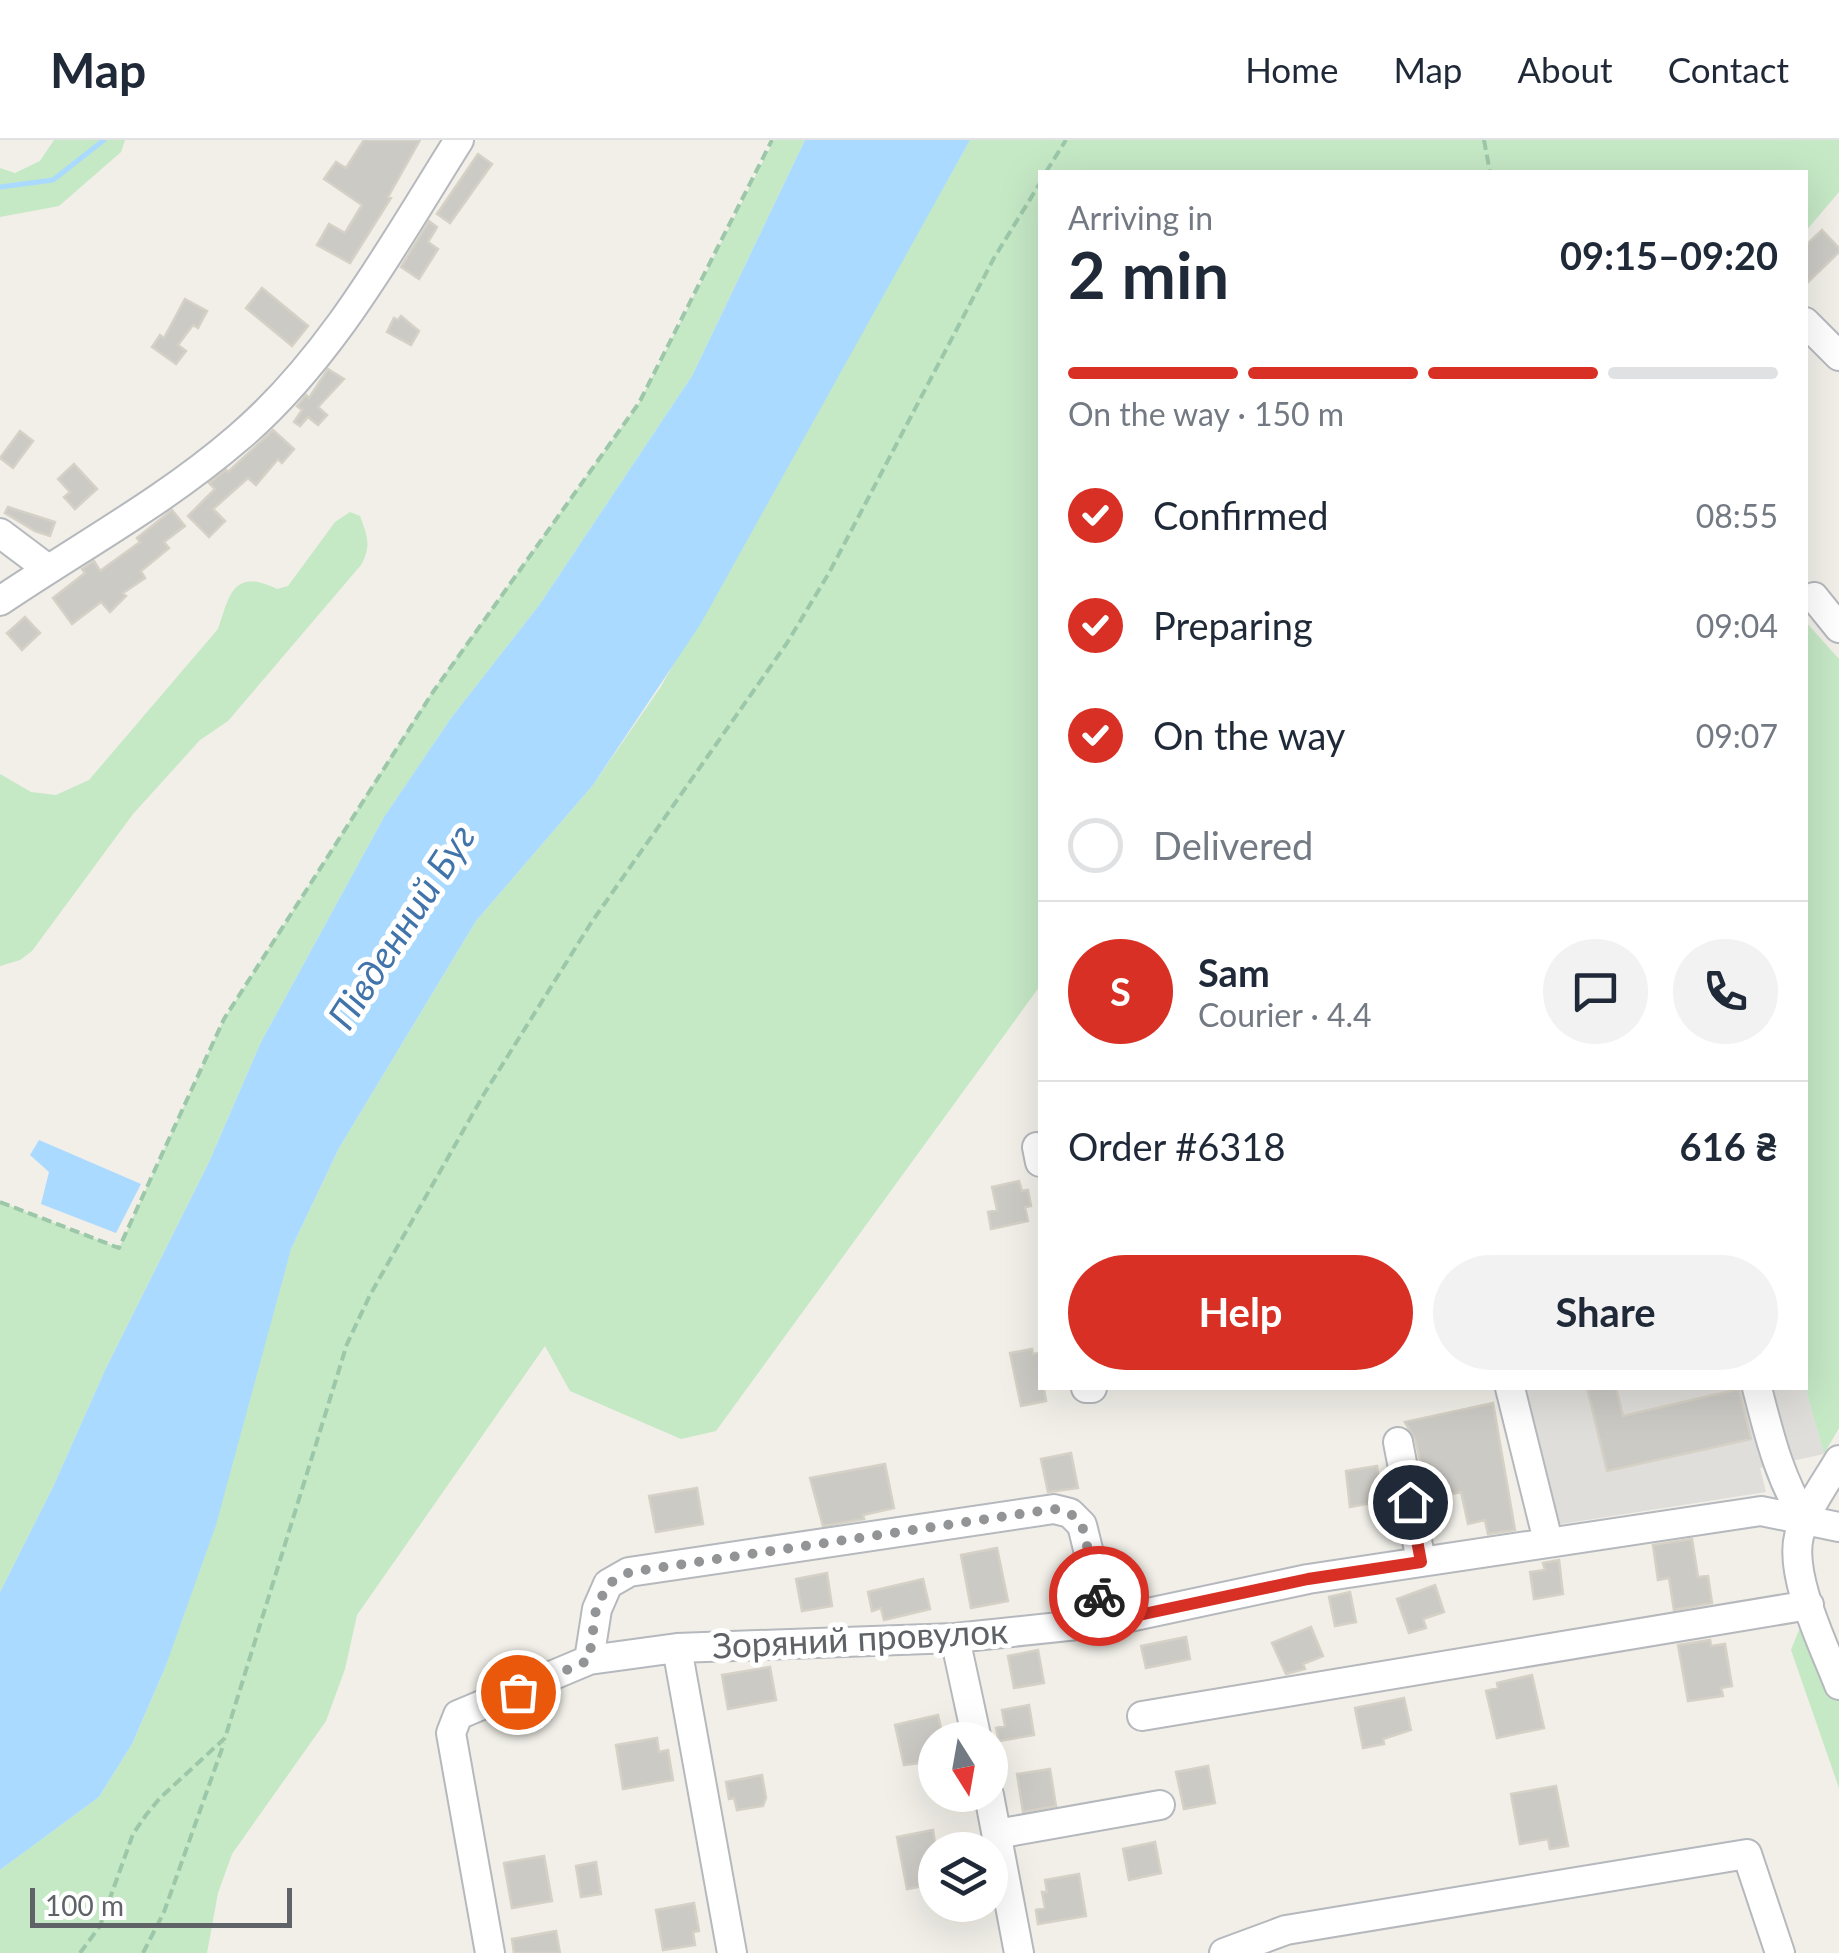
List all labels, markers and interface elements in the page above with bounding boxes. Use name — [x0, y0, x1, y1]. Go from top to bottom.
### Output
text: Map — [50, 41, 146, 98]
text: Home — [1245, 48, 1338, 90]
text: Map — [1393, 48, 1462, 90]
text: About — [1517, 48, 1613, 90]
text: Contact — [1668, 48, 1789, 90]
text: Arriving in — [1068, 198, 1213, 237]
text: 09:15–09:20 — [1560, 232, 1778, 278]
text: 2 min — [1068, 235, 1229, 313]
text: On the way · 150 m — [1068, 394, 1344, 433]
icon: check — [1068, 488, 1123, 543]
text: Confirmed — [1153, 492, 1329, 538]
text: 08:55 — [1696, 496, 1778, 535]
icon: check — [1068, 598, 1123, 653]
text: Preparing — [1153, 602, 1313, 648]
text: 09:04 — [1696, 606, 1778, 645]
icon: check — [1068, 708, 1123, 763]
text: On the way — [1153, 712, 1345, 758]
text: 09:07 — [1696, 716, 1778, 755]
water label: Південний Буг — [317, 815, 484, 1037]
text: Delivered — [1153, 822, 1313, 868]
button: chat — [1543, 939, 1648, 1044]
button: phone — [1673, 939, 1778, 1044]
text: Sam — [1198, 949, 1270, 995]
text: S — [1110, 968, 1131, 1014]
text: Courier · 4.4 — [1198, 995, 1372, 1034]
text: Order #6318 — [1068, 1123, 1285, 1169]
text: 616 ₴ — [1680, 1123, 1778, 1169]
button: Help — [1068, 1255, 1413, 1370]
button: Share — [1433, 1255, 1778, 1370]
pin — [1368, 1460, 1453, 1545]
icon: home — [1383, 1475, 1438, 1530]
courier — [1049, 1546, 1149, 1646]
icon: bike — [1072, 1569, 1127, 1624]
street label: Зоряний провулок — [711, 1608, 1009, 1666]
pin — [476, 1650, 561, 1735]
icon: bag — [491, 1665, 546, 1720]
north arrow — [918, 1722, 1008, 1812]
map controls — [918, 1722, 1008, 1922]
button: layers — [918, 1832, 1008, 1922]
scale bar — [30, 1883, 292, 1928]
text: 100 m — [45, 1888, 124, 1922]

